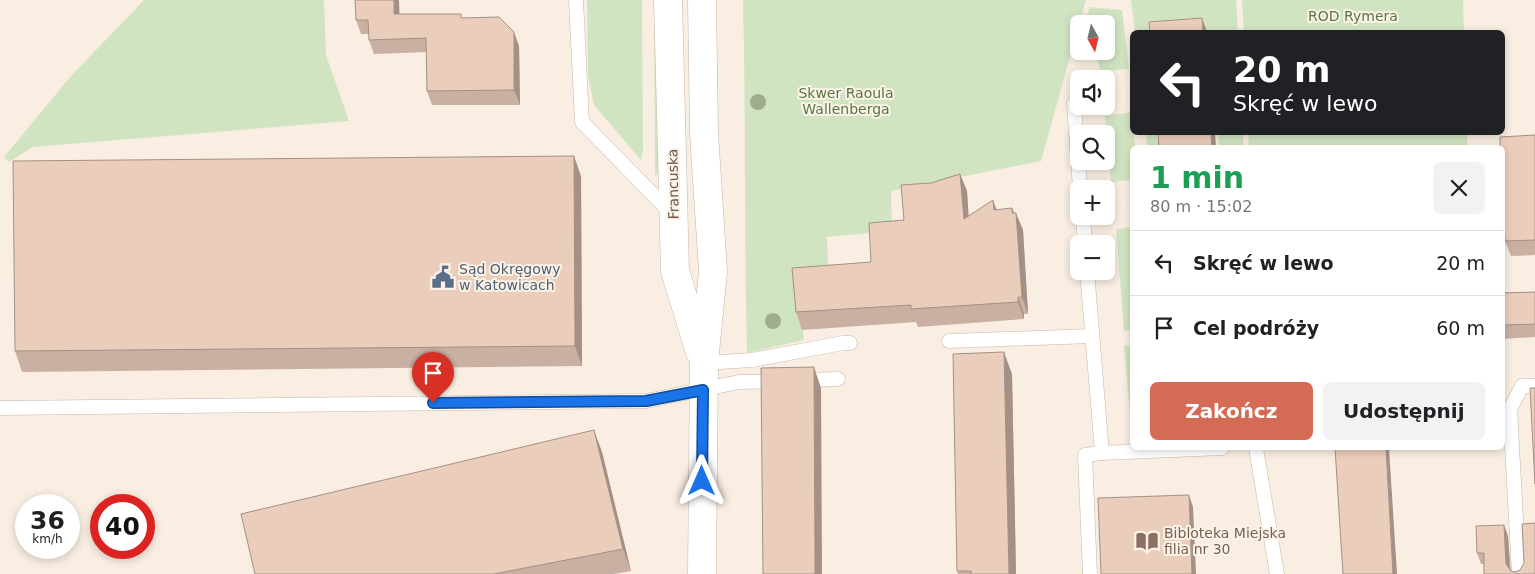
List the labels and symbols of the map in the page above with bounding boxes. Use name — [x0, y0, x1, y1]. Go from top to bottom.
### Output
park label: ROD Rymera — [1308, 8, 1398, 24]
north arrow — [1070, 15, 1115, 60]
park label: Skwer Raoula Wallenberga — [798, 85, 894, 117]
street label: Francuska — [664, 149, 682, 219]
place label: Sąd Okręgowy w Katowicach — [459, 261, 561, 293]
public building icon: Sąd Okręgowy w Katowicach — [430, 264, 456, 290]
pin — [412, 352, 454, 403]
position arrow — [675, 454, 727, 506]
speed limit sign: 40 — [90, 494, 155, 559]
place label: Bibloteka Miejska filia nr 30 — [1164, 525, 1286, 557]
library icon: Bibloteka Miejska filia nr 30 — [1134, 528, 1160, 554]

